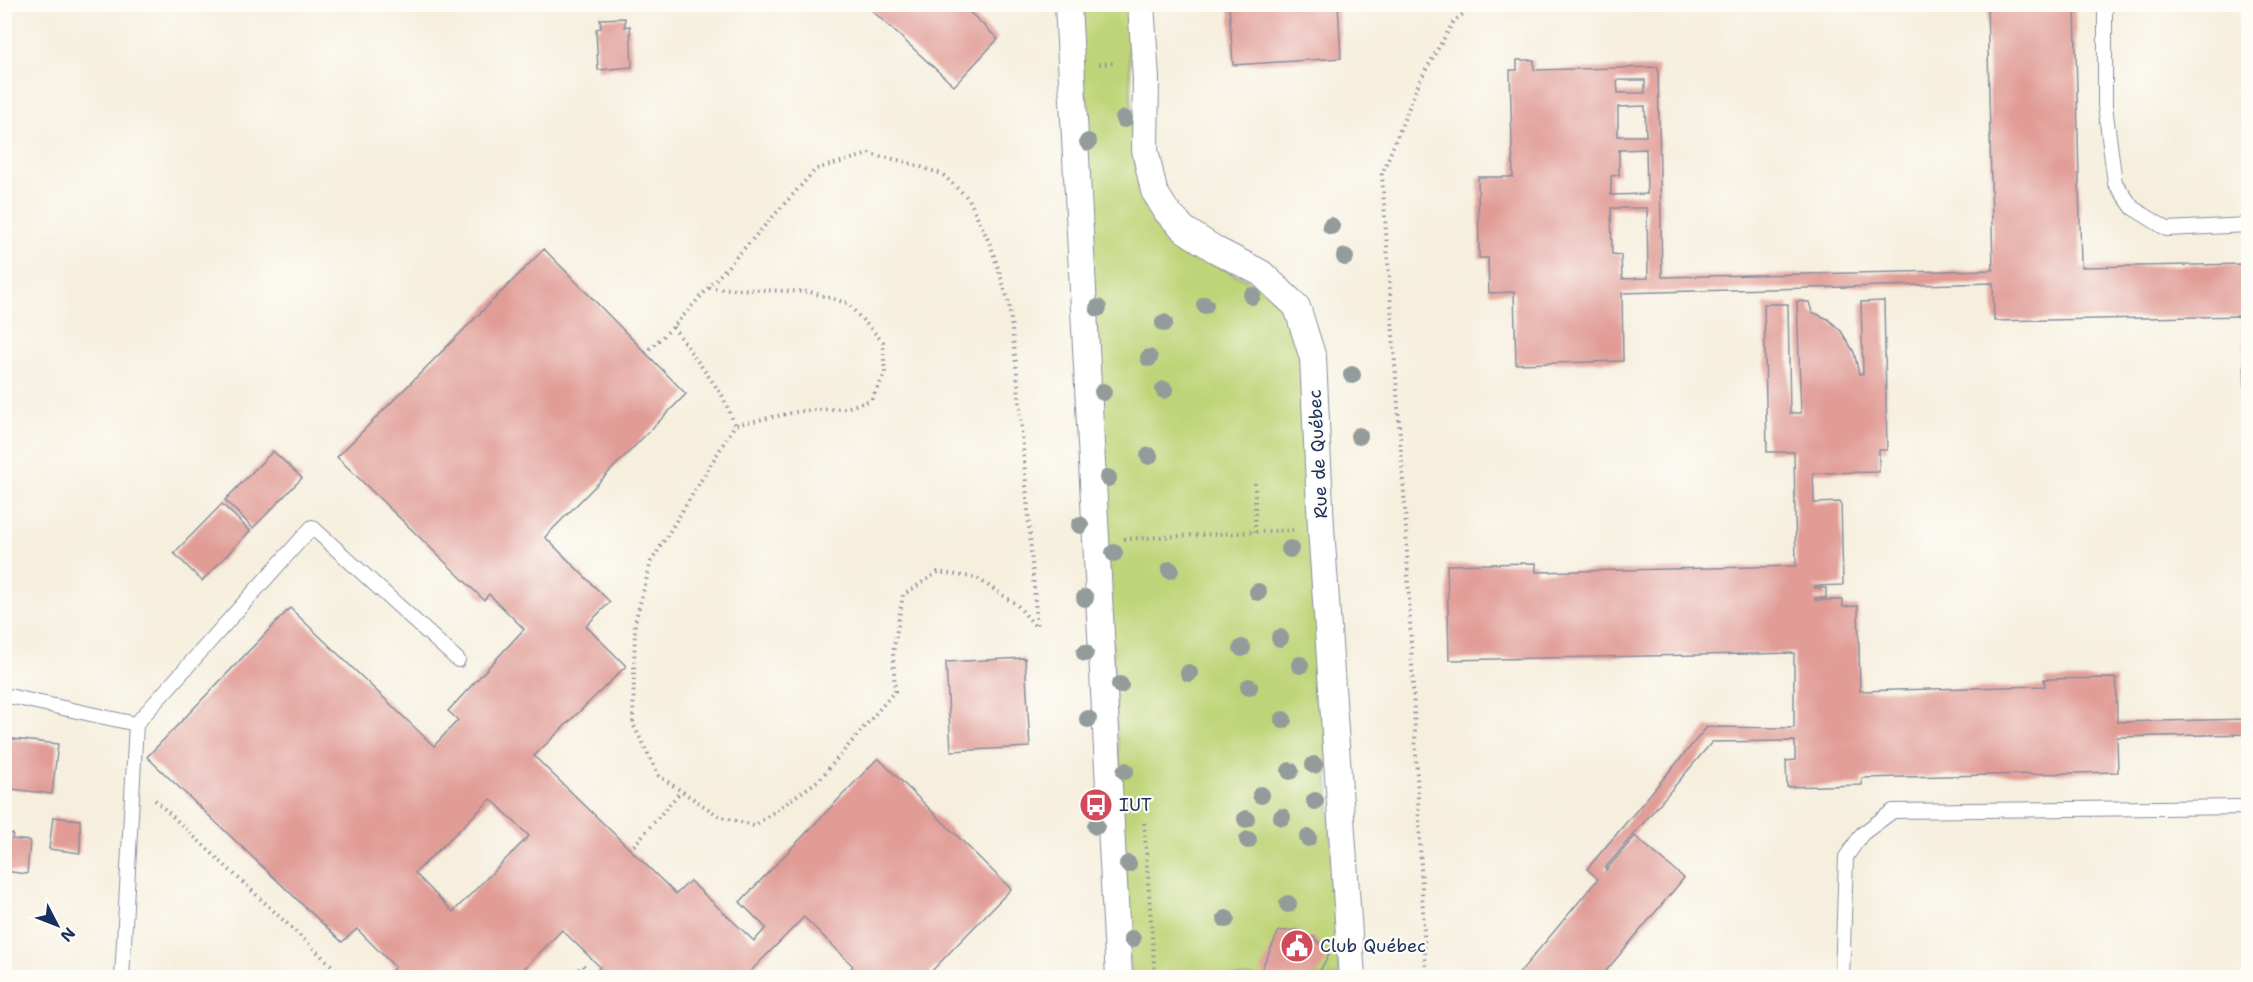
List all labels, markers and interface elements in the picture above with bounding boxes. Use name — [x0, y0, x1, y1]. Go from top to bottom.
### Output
street label: Rue de Québec — [1303, 389, 1333, 519]
bus stop icon: IUT — [1078, 787, 1114, 823]
place label: IUT — [1119, 793, 1152, 817]
north arrow — [27, 895, 87, 955]
text: N — [56, 923, 80, 946]
public building icon: Club Québec — [1279, 928, 1315, 964]
place label: Club Québec — [1320, 934, 1426, 958]

